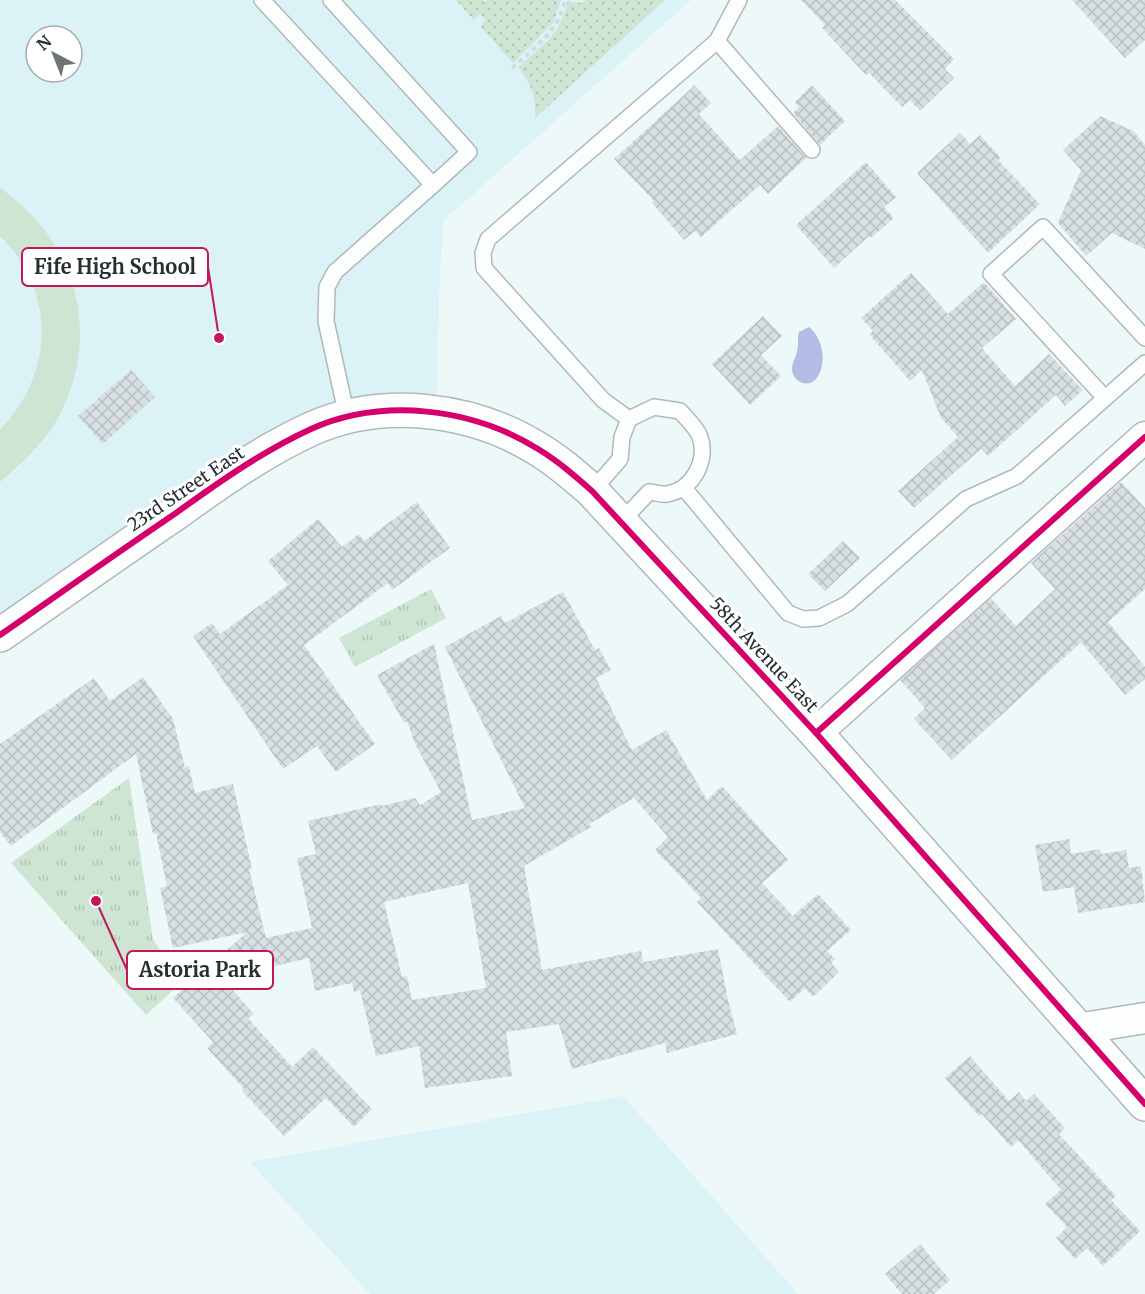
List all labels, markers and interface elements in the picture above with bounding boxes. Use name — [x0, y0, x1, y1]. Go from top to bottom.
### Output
north arrow — [24, 24, 84, 84]
text: N — [33, 31, 56, 55]
callout: Fife High School — [22, 248, 208, 286]
text: Fife High School — [34, 254, 196, 279]
street label: 23rd Street East — [123, 441, 249, 536]
street label: 58th Avenue East — [705, 592, 824, 717]
callout: Astoria Park — [127, 951, 273, 989]
text: Astoria Park — [138, 957, 261, 982]

